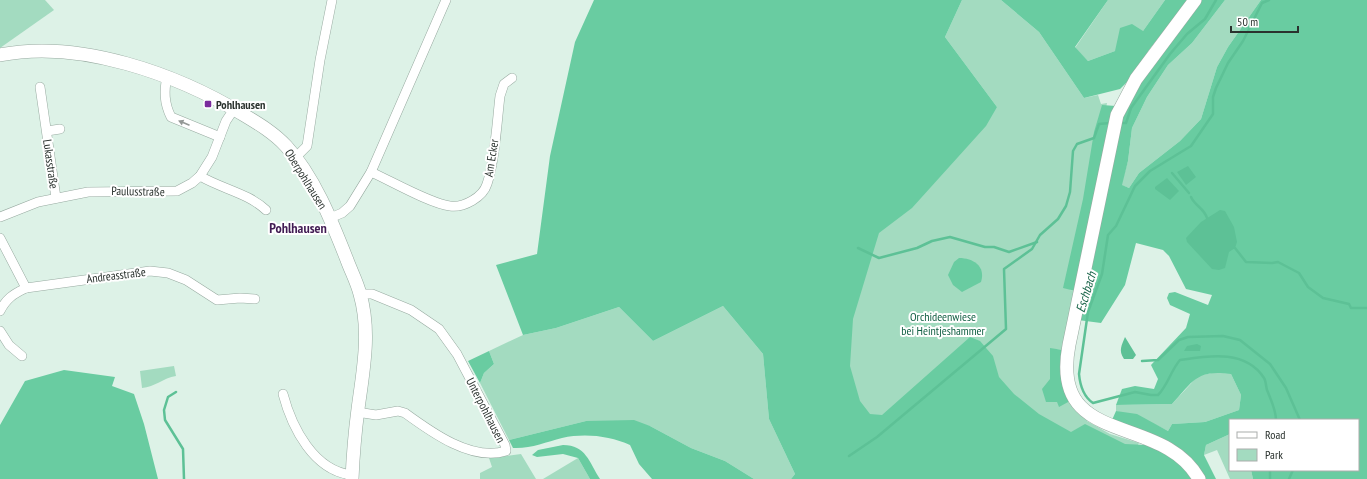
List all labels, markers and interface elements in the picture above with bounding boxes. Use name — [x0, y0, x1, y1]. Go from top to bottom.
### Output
scale bar — [1231, 8, 1298, 34]
text: 50 m — [1237, 14, 1258, 29]
place label: Pohlhausen — [216, 97, 265, 112]
marker: Pohlhausen — [203, 99, 213, 109]
one-way arrow — [177, 120, 189, 126]
street label: Am Ecker — [481, 137, 502, 178]
street label: Lukasstraße — [40, 138, 62, 190]
street label: Oberpohlhausen — [282, 146, 330, 212]
street label: Paulusstraße — [111, 183, 165, 199]
district label: Pohlhausen — [269, 219, 327, 237]
street label: Andreasstraße — [86, 264, 146, 286]
water label: Eschbach — [1072, 268, 1101, 314]
park label: Orchideenwiese bei Heintjeshammer — [901, 309, 985, 338]
street label: Unterpohlhausen — [463, 375, 509, 445]
legend — [1229, 419, 1359, 471]
text: Road — [1265, 427, 1285, 442]
text: Park — [1265, 447, 1283, 462]

